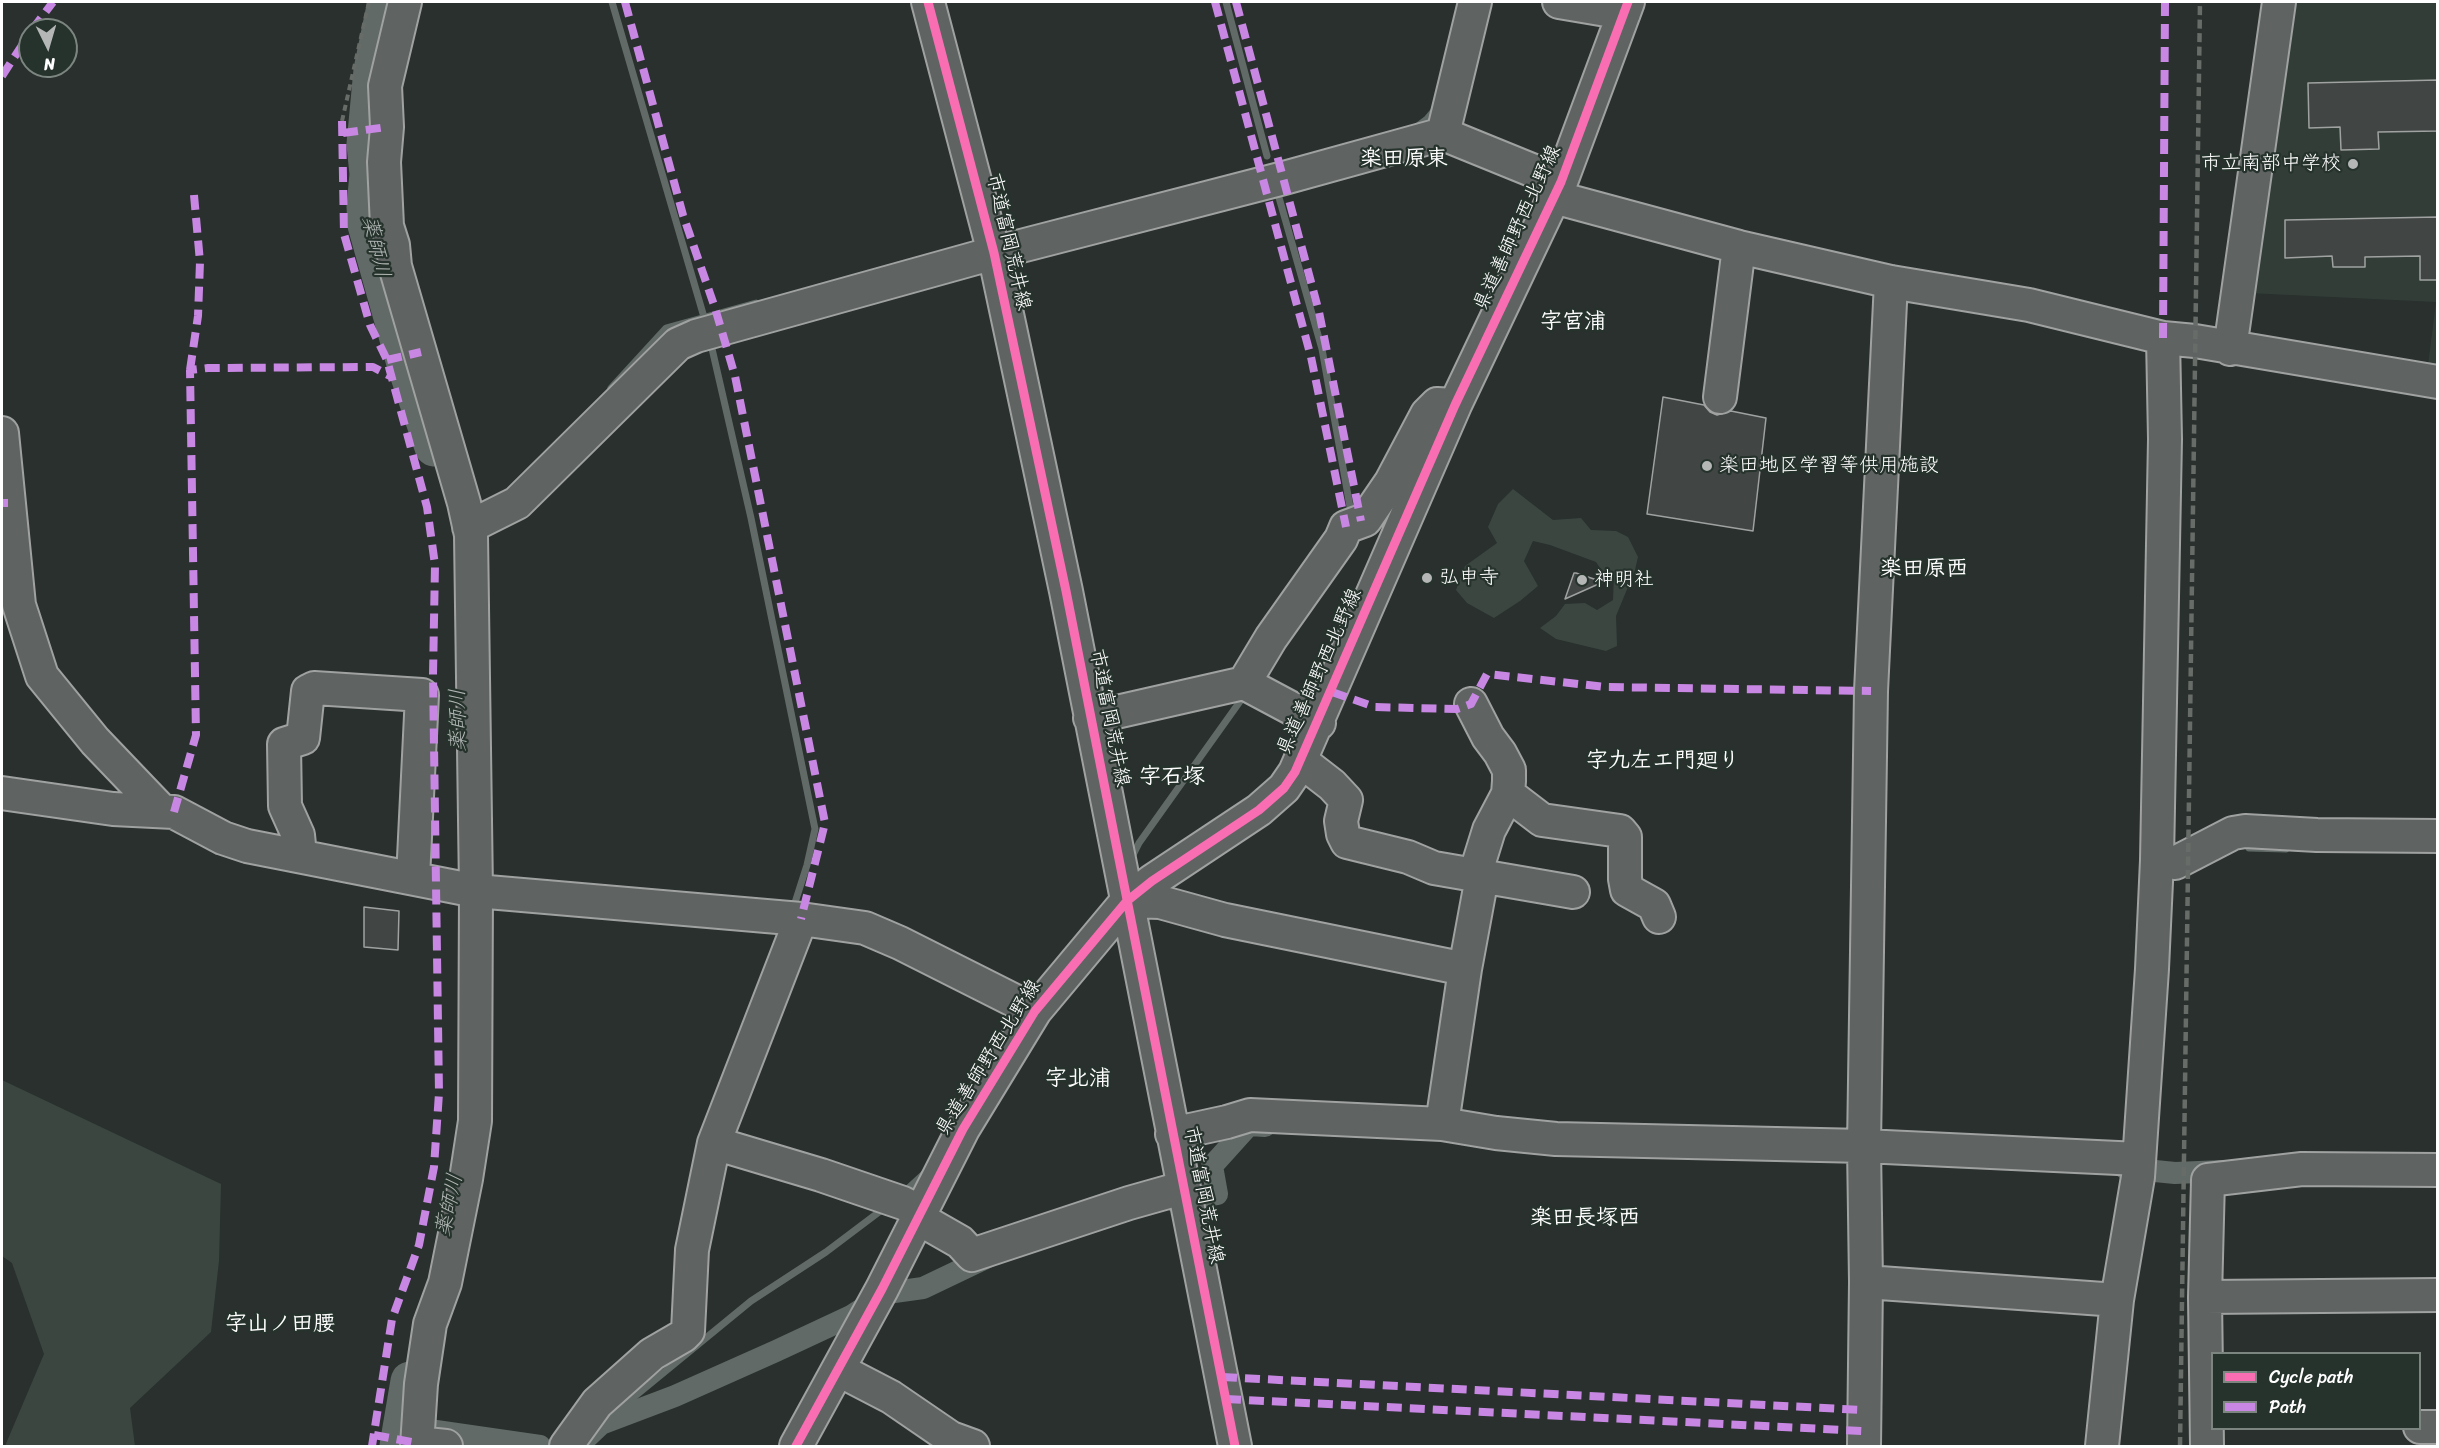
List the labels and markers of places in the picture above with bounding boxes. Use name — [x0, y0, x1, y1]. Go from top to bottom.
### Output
place label: 市立南部中学校 — [2201, 152, 2341, 176]
marker: 市立南部中学校 — [2346, 157, 2360, 171]
place label: 楽田地区学習等供用施設 — [1719, 454, 1939, 478]
marker: 楽田地区学習等供用施設 — [1700, 459, 1714, 473]
place label: 弘申寺 — [1439, 566, 1499, 590]
place label: 神明社 — [1594, 568, 1654, 592]
marker: 弘申寺 — [1420, 571, 1434, 585]
marker: 神明社 — [1575, 573, 1589, 587]

